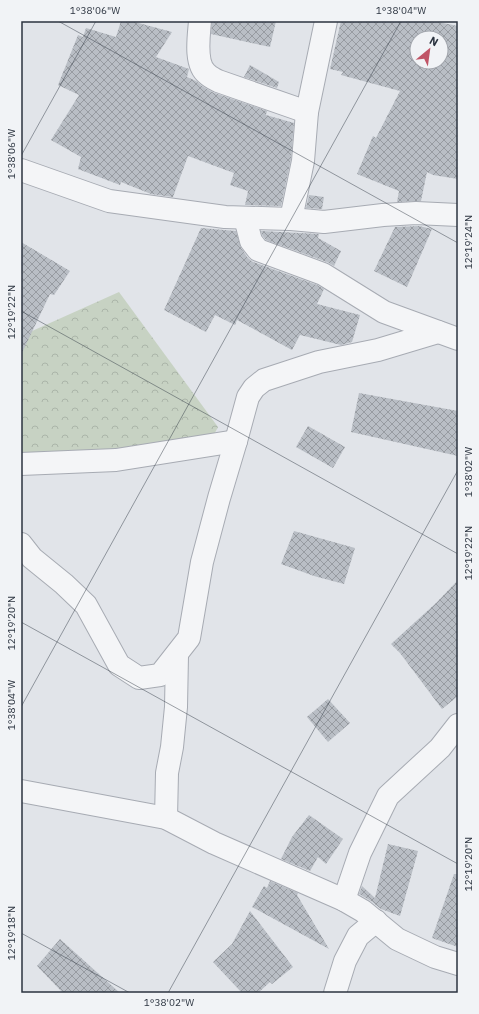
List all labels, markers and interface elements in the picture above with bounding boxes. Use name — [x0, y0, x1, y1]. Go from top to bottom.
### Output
text: 1°38'06"W — [70, 4, 120, 17]
text: 1°38'04"W — [376, 4, 426, 17]
north arrow — [409, 30, 449, 70]
text: N — [427, 33, 441, 49]
text: 1°38'06"W — [5, 129, 18, 179]
text: 12°19'24"N — [462, 215, 475, 269]
text: 12°19'22"N — [5, 285, 18, 339]
text: 1°38'02"W — [462, 447, 475, 497]
text: 12°19'22"N — [462, 526, 475, 580]
text: 12°19'20"N — [5, 596, 18, 650]
text: 1°38'04"W — [5, 680, 18, 730]
text: 12°19'20"N — [462, 837, 475, 891]
text: 12°19'18"N — [5, 906, 18, 960]
text: 1°38'02"W — [144, 996, 194, 1009]

